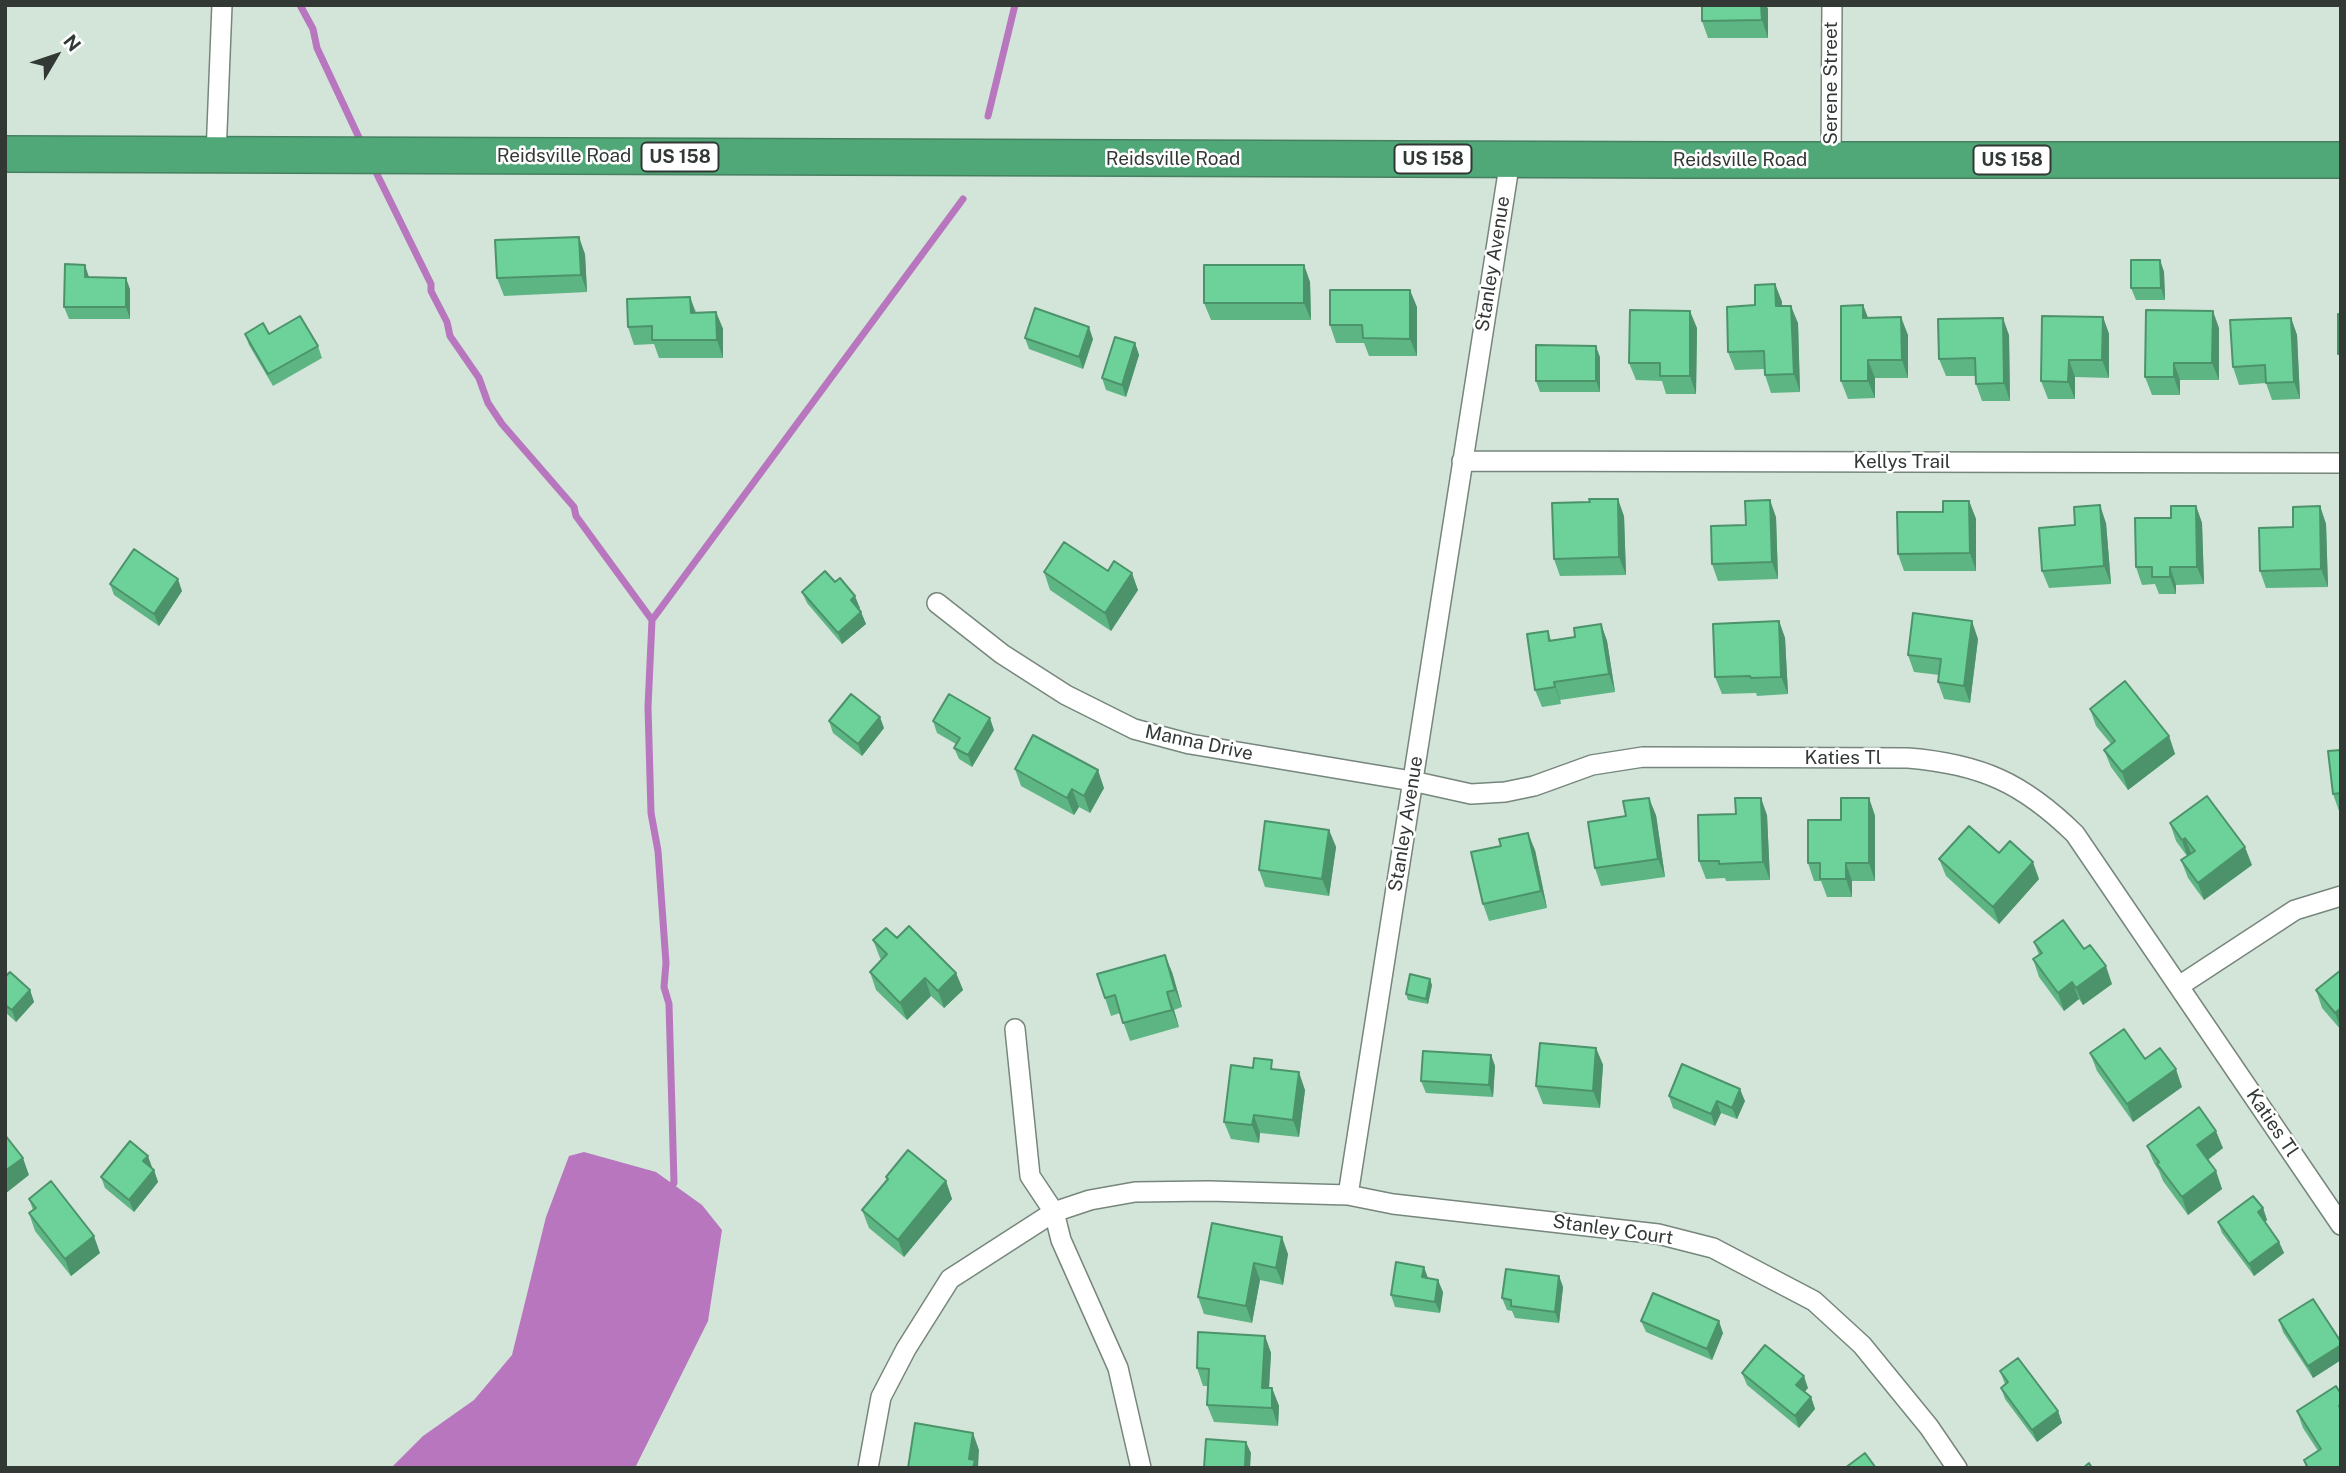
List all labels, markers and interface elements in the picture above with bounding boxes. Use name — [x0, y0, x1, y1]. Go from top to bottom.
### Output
north arrow — [21, 21, 91, 91]
street label: Serene Street — [1820, 21, 1842, 145]
text: N — [59, 30, 86, 55]
road number: US 158 — [642, 142, 718, 172]
road number: US 158 — [1394, 144, 1472, 174]
street label: Reidsville Road — [497, 145, 631, 167]
road number: US 158 — [1974, 146, 2050, 174]
street label: Reidsville Road — [1106, 148, 1240, 170]
street label: Reidsville Road — [1673, 149, 1807, 171]
street label: Stanley Avenue — [1471, 195, 1515, 333]
street label: Kellys Trail — [1853, 451, 1951, 473]
street label: Manna Drive — [1143, 720, 1255, 766]
street label: Katies Tl — [1805, 747, 1881, 769]
street label: Stanley Avenue — [1384, 755, 1428, 893]
street label: Katies Tl — [2241, 1085, 2303, 1161]
street label: Stanley Court — [1551, 1210, 1675, 1250]

